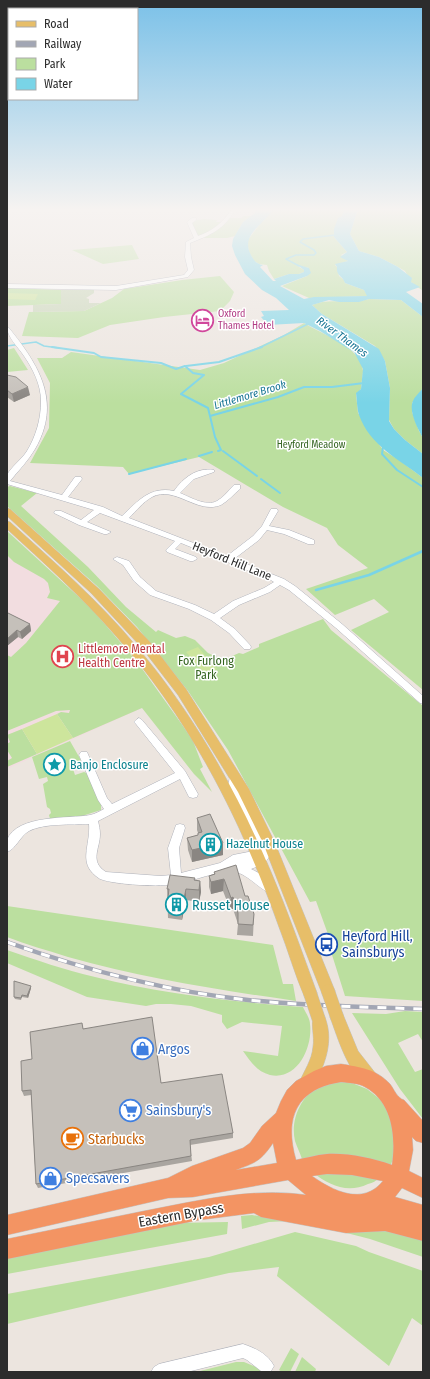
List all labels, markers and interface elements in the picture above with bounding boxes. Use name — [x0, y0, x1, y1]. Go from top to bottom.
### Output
legend — [8, 8, 138, 100]
text: Road — [44, 17, 69, 31]
text: Railway — [44, 37, 82, 51]
text: Park — [44, 57, 66, 71]
text: Water — [44, 77, 73, 91]
hotel icon: Oxford Thames Hotel — [190, 307, 216, 333]
place label: Oxford Thames Hotel — [218, 308, 274, 332]
water label: River Thames — [314, 314, 370, 360]
water label: Littlemore Brook — [212, 378, 288, 412]
park label: Heyford Meadow — [277, 439, 346, 451]
street label: Heyford Hill Lane — [190, 539, 274, 583]
place label: Littlemore Mental Health Centre — [78, 642, 165, 670]
hospital icon: Littlemore Mental Health Centre — [49, 643, 75, 669]
park label: Fox Furlong Park — [178, 654, 234, 682]
place icon: Banjo Enclosure — [41, 752, 67, 778]
place label: Banjo Enclosure — [70, 758, 149, 772]
building icon: Hazelnut House — [197, 831, 223, 857]
place label: Hazelnut House — [226, 837, 303, 851]
building icon: Russet House — [164, 892, 190, 918]
place label: Russet House — [192, 897, 270, 914]
place label: Heyford Hill, Sainsburys — [342, 928, 413, 961]
bus stop icon: Heyford Hill, Sainsburys — [313, 931, 339, 957]
shop icon: Argos — [129, 1036, 155, 1062]
place label: Argos — [158, 1041, 190, 1058]
supermarket icon: Sainsbury's — [118, 1097, 144, 1123]
place label: Sainsbury's — [146, 1102, 211, 1119]
cafe icon: Starbucks — [60, 1126, 86, 1152]
place label: Starbucks — [88, 1131, 144, 1148]
shop icon: Specsavers — [37, 1165, 63, 1191]
place label: Specsavers — [66, 1170, 130, 1187]
street label: Eastern Bypass — [137, 1199, 225, 1231]

